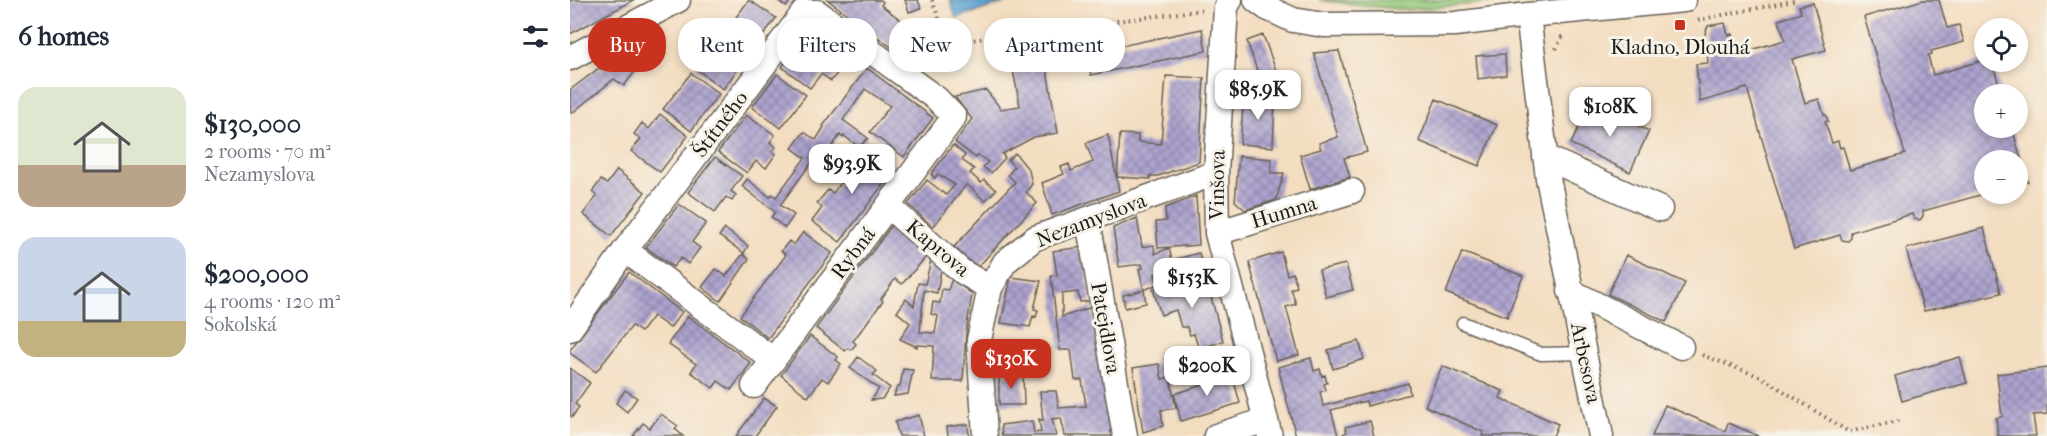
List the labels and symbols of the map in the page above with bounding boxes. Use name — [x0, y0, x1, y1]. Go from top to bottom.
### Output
marker: Kladno, Dlouhá — [1673, 18, 1687, 32]
place label: Kladno, Dlouhá — [1610, 35, 1750, 59]
pin: $85.9K — [1209, 70, 1307, 121]
street label: Štítného — [687, 86, 753, 162]
pin: $108K — [1568, 87, 1652, 138]
pin: $93.9K — [803, 144, 901, 195]
street label: Vinšova — [1204, 149, 1230, 221]
street label: Nezamyslova — [1032, 188, 1150, 252]
street label: Humna — [1248, 191, 1320, 233]
street label: Kaprova — [901, 215, 975, 282]
street label: Rybná — [826, 222, 880, 284]
pin: $153K — [1150, 258, 1234, 309]
street label: Patejdlova — [1086, 280, 1126, 376]
street label: Arbesova — [1566, 319, 1606, 406]
pin: $130K — [969, 339, 1053, 390]
pin: $200K — [1165, 346, 1249, 397]

